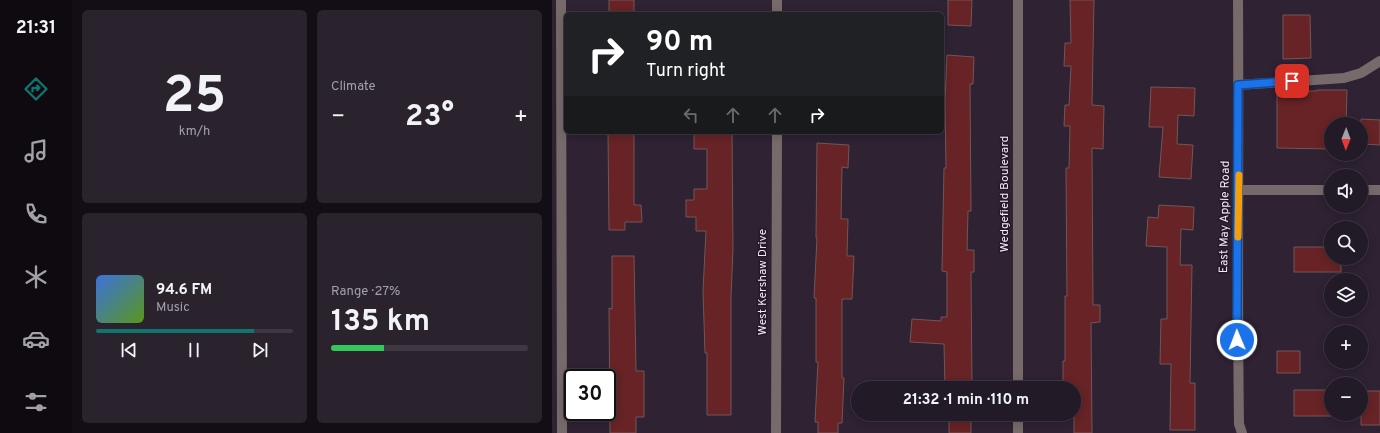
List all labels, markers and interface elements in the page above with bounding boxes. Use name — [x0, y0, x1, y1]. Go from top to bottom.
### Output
text: 21:31 — [16, 17, 56, 40]
text: 90 m — [646, 25, 713, 61]
icon: right — [580, 28, 632, 80]
text: Turn right — [646, 60, 726, 83]
pin — [1275, 64, 1309, 98]
text: 25 — [163, 65, 226, 131]
icon: arrive — [1281, 70, 1303, 92]
icon: directions — [22, 75, 50, 103]
text: Climate — [331, 79, 376, 95]
text: 23° — [405, 99, 454, 136]
text: − — [331, 104, 345, 131]
text: + — [514, 104, 528, 131]
icon: left — [680, 104, 702, 126]
icon: ahead — [722, 104, 744, 126]
icon: ahead — [764, 104, 786, 126]
icon: right — [806, 104, 828, 126]
north arrow — [1324, 117, 1368, 161]
map controls — [1324, 117, 1368, 421]
text: km/h — [179, 124, 210, 140]
street label: Wedgefield Boulevard — [997, 136, 1013, 252]
icon: music — [22, 137, 50, 165]
street label: East May Apple Road — [1216, 161, 1234, 273]
button: sound — [1324, 169, 1368, 213]
icon: phone — [22, 200, 50, 228]
button: search — [1324, 221, 1368, 265]
street label: West Kershaw Drive — [755, 229, 771, 335]
icon: climate — [22, 263, 50, 291]
button: layers — [1324, 273, 1368, 317]
text: 94.6 FM — [156, 281, 212, 300]
text: Range · 27% — [331, 284, 400, 300]
text: Music — [156, 300, 190, 316]
text: 135 km — [331, 304, 430, 341]
position arrow — [1216, 319, 1258, 361]
icon: car — [22, 325, 50, 353]
button: + — [1324, 325, 1368, 369]
icon: previous — [118, 339, 140, 361]
icon: pause — [183, 339, 205, 361]
icon: next — [249, 339, 271, 361]
speed limit sign: 30 — [564, 369, 616, 421]
button: − — [1324, 377, 1368, 421]
icon: filters — [22, 388, 50, 416]
text: 21:32 · 1 min · 110 m — [903, 391, 1029, 410]

